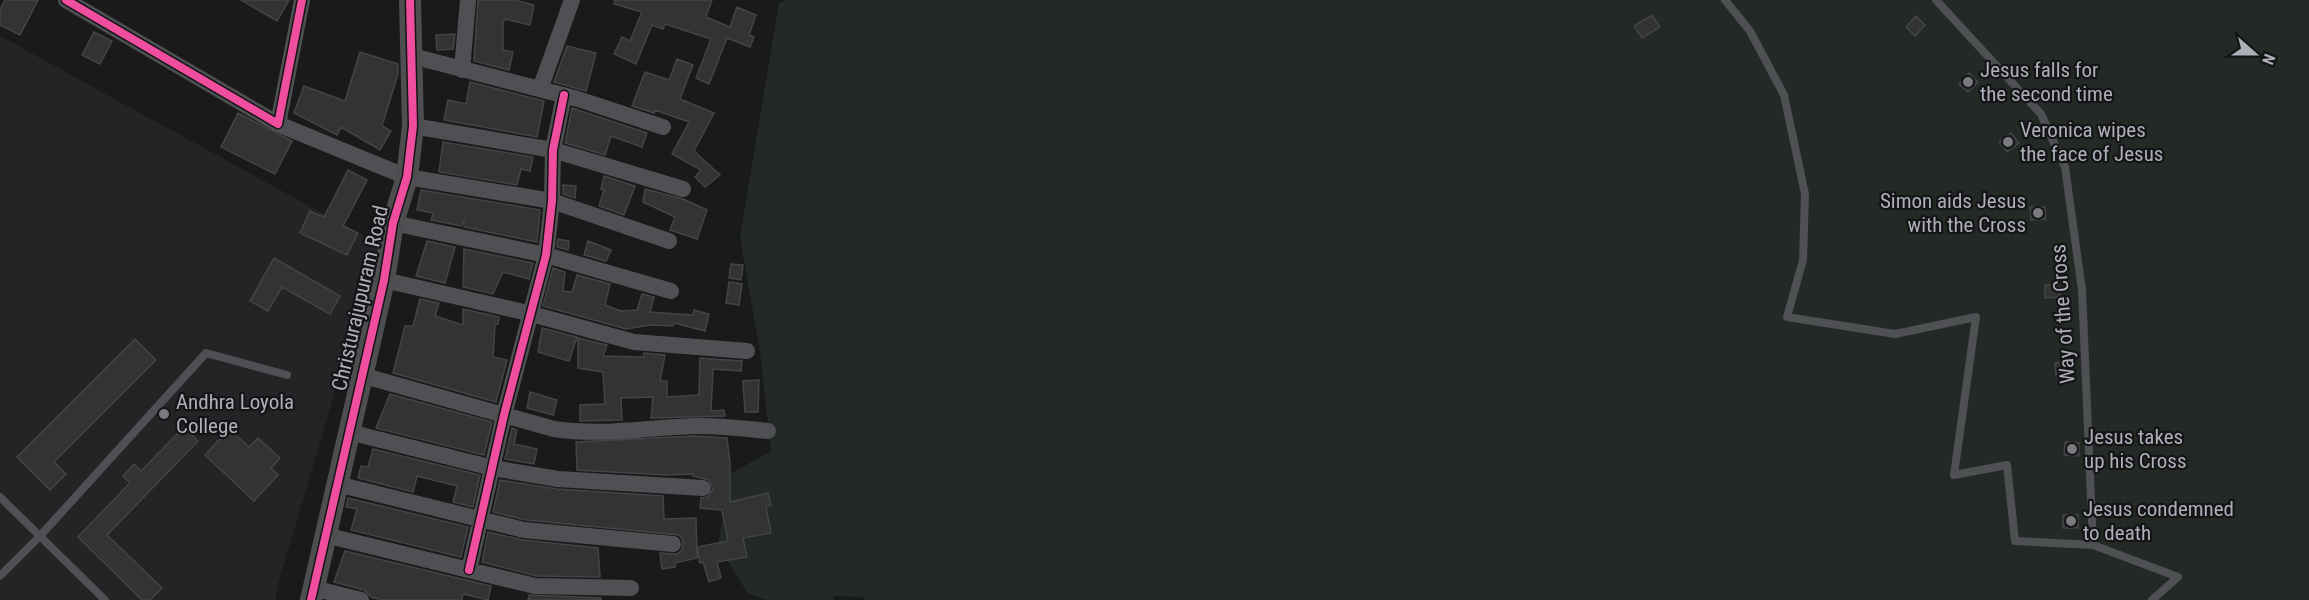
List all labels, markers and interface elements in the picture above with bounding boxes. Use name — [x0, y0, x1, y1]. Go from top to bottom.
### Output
north arrow — [2225, 24, 2285, 84]
text: N — [2258, 51, 2279, 67]
place label: Jesus falls for the second time — [1980, 58, 2113, 106]
marker: Jesus falls for the second time — [1961, 75, 1975, 89]
place label: Veronica wipes the face of Jesus — [2020, 118, 2163, 166]
marker: Veronica wipes the face of Jesus — [2001, 135, 2015, 149]
place label: Simon aids Jesus with the Cross — [1880, 189, 2026, 237]
street label: Christurajupuram Road — [327, 203, 393, 393]
marker: Simon aids Jesus with the Cross — [2031, 206, 2045, 220]
street label: Way of the Cross — [2046, 243, 2080, 385]
place label: Andhra Loyola College — [176, 390, 294, 438]
marker: Andhra Loyola College — [157, 407, 171, 421]
place label: Jesus takes up his Cross — [2084, 425, 2186, 473]
marker: Jesus takes up his Cross — [2065, 442, 2079, 456]
place label: Jesus condemned to death — [2083, 497, 2234, 545]
marker: Jesus condemned to death — [2064, 514, 2078, 528]

